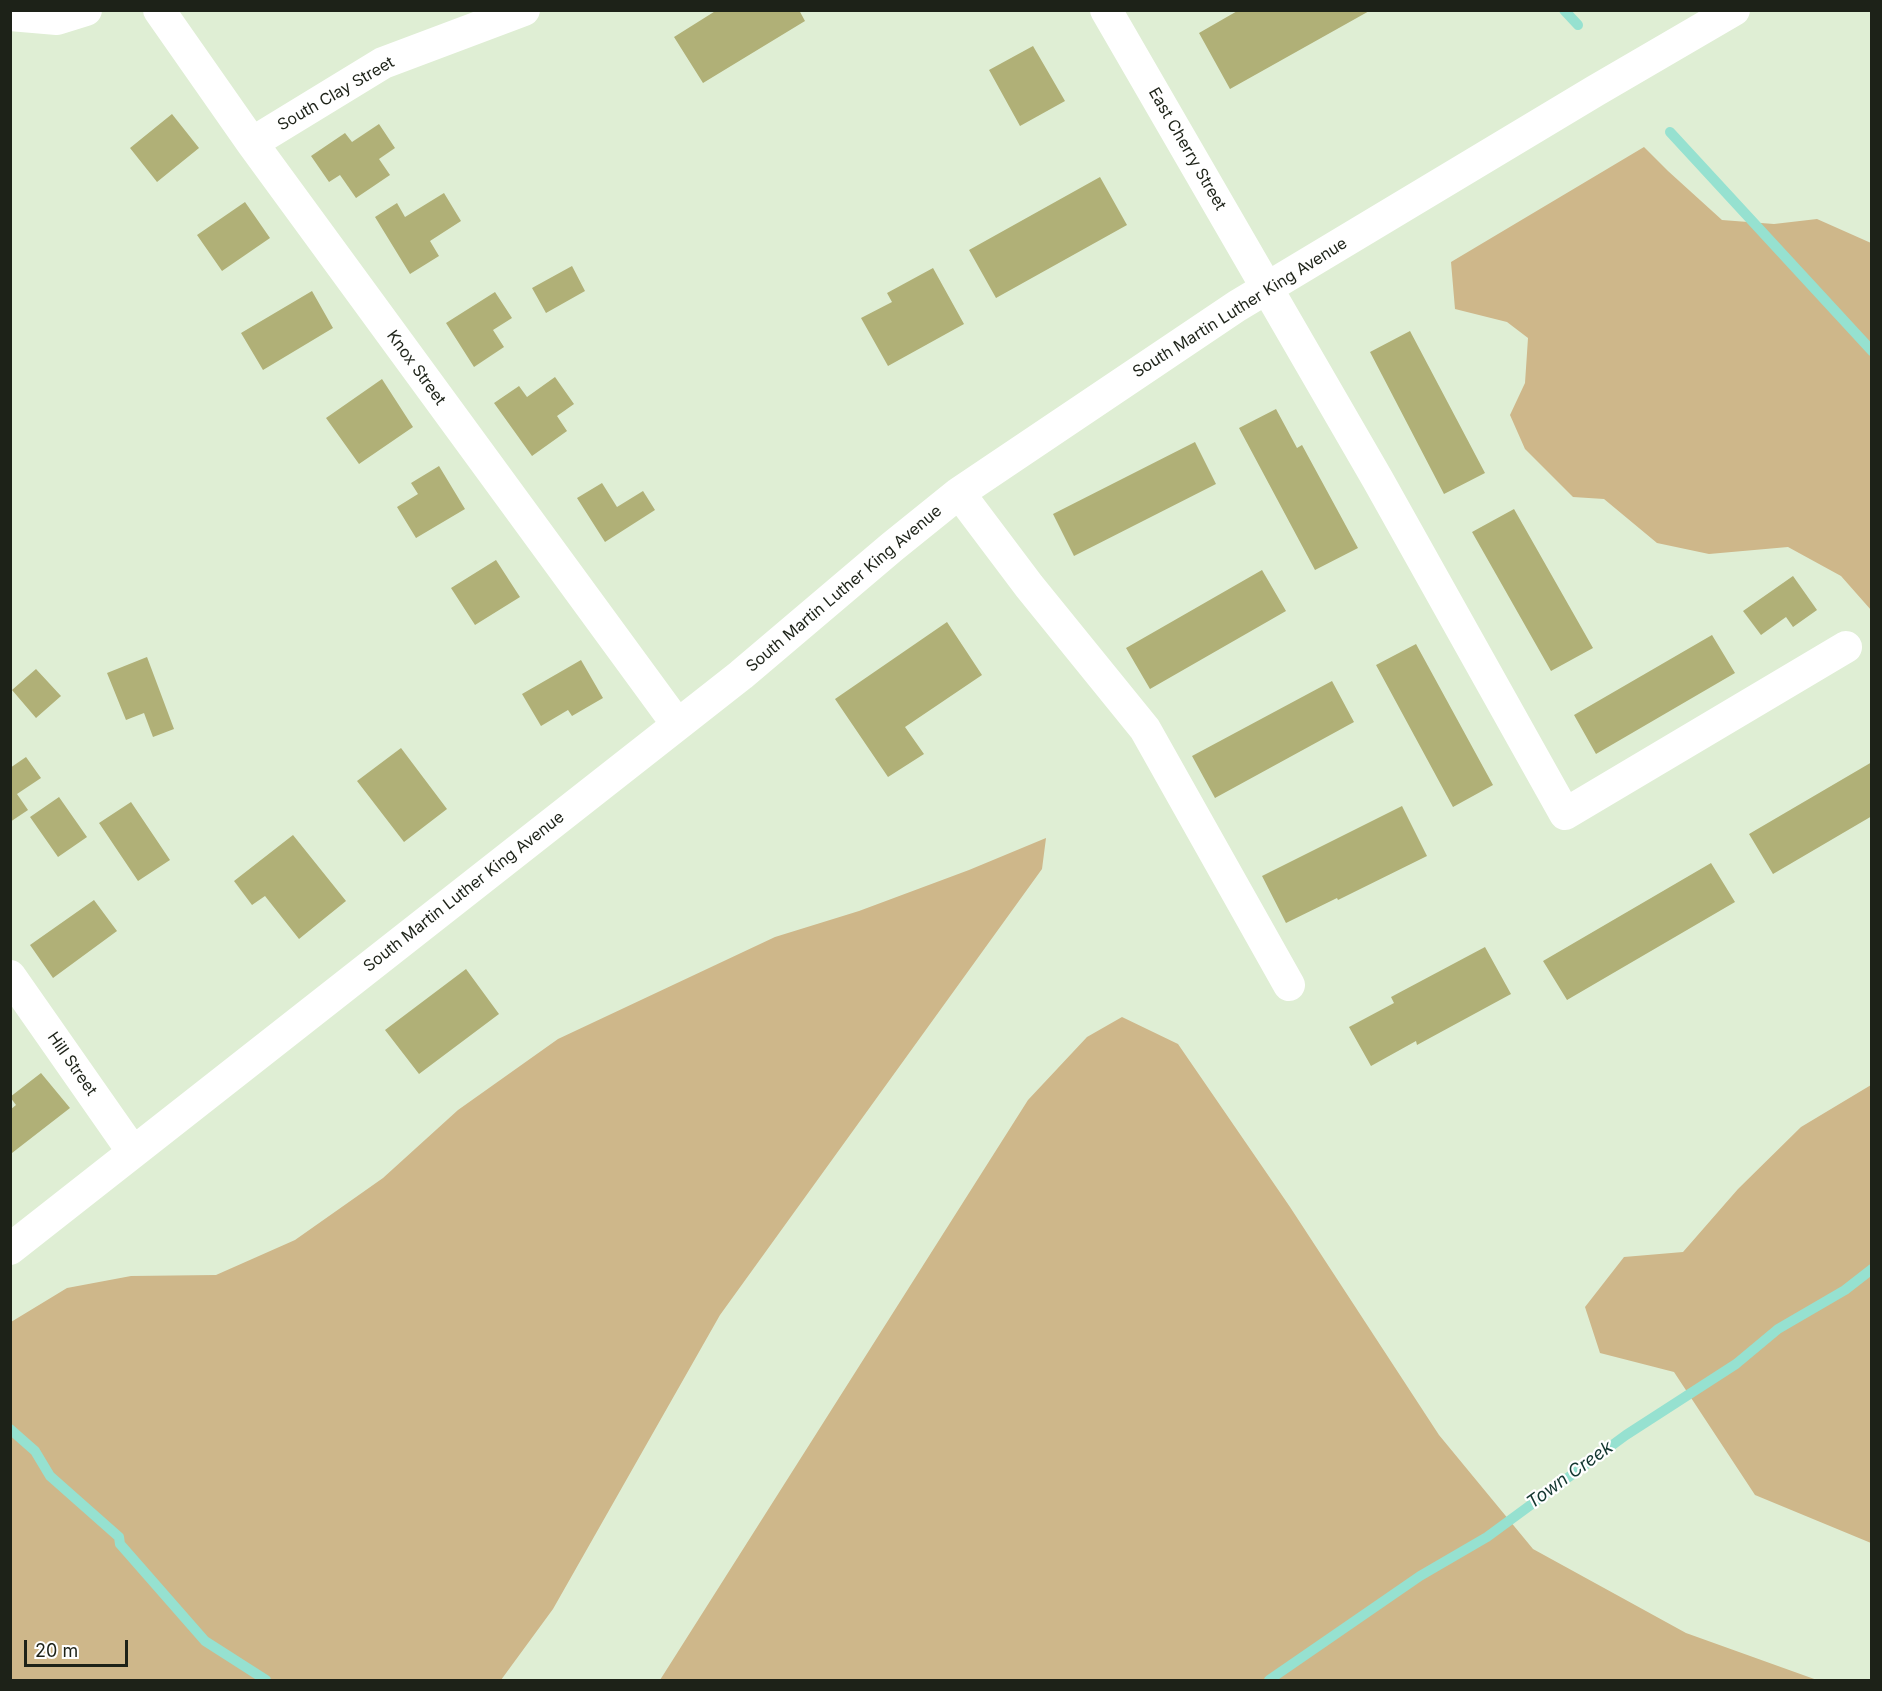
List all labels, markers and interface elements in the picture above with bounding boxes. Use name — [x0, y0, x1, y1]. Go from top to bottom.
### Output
street label: South Clay Street — [274, 53, 398, 135]
street label: East Cherry Street — [1144, 84, 1230, 214]
street label: South Martin Luther King Avenue — [1129, 234, 1351, 382]
street label: Knox Street — [382, 327, 450, 409]
street label: South Martin Luther King Avenue — [742, 502, 946, 676]
street label: South Martin Luther King Avenue — [360, 808, 568, 976]
street label: Hill Street — [43, 1029, 101, 1099]
water label: Town Creek — [1523, 1436, 1617, 1514]
scale bar — [27, 1628, 130, 1666]
text: 20 m — [35, 1640, 78, 1661]

